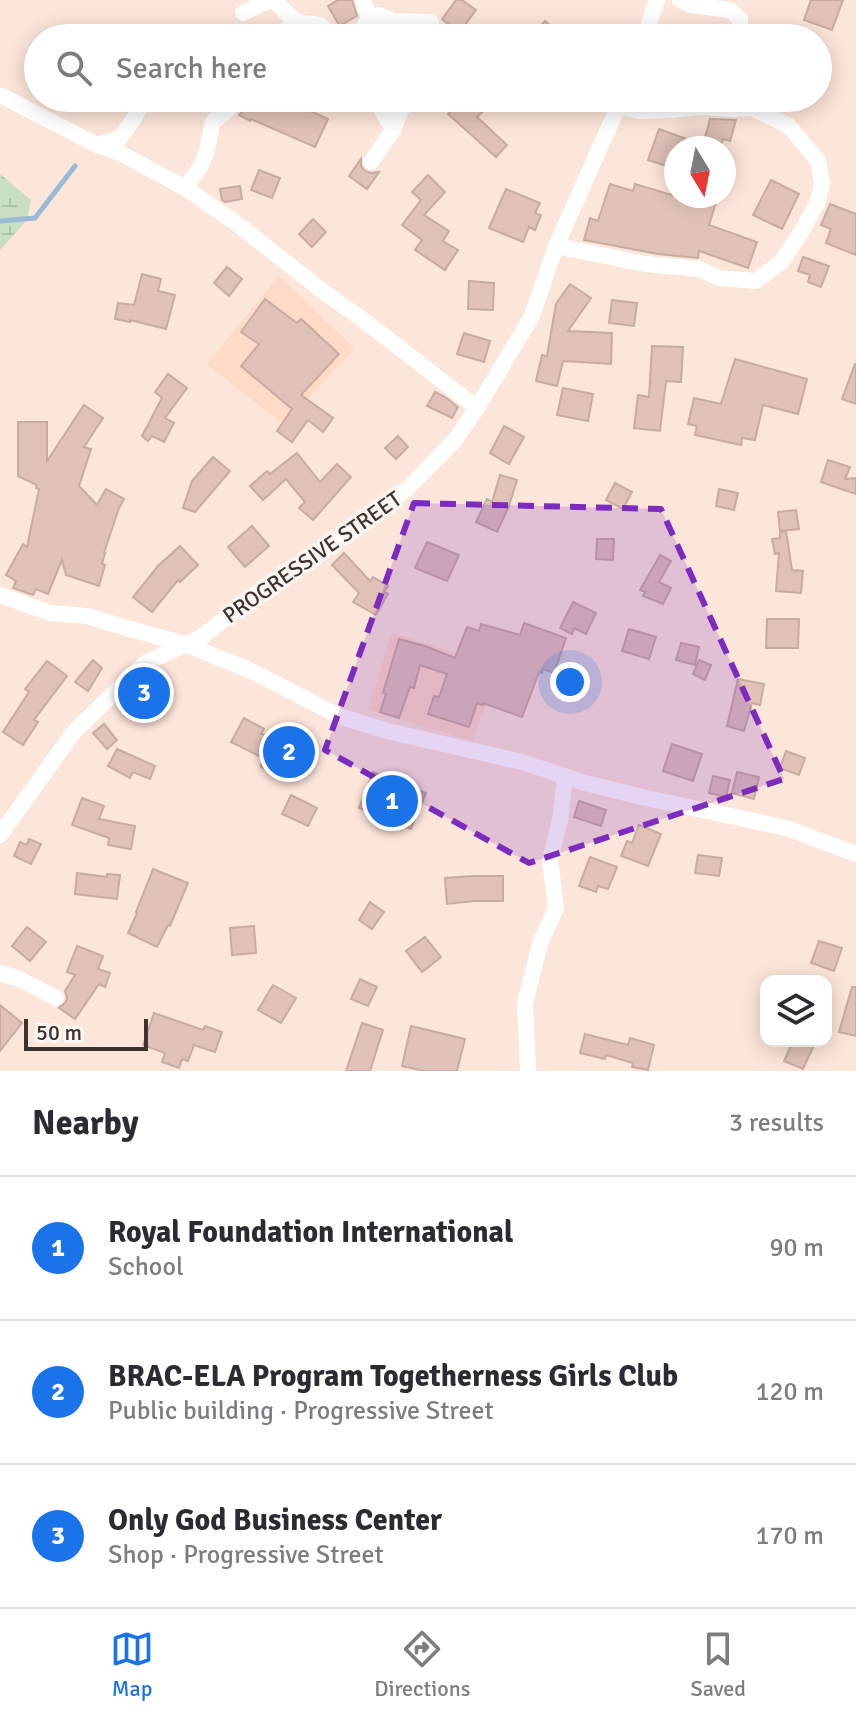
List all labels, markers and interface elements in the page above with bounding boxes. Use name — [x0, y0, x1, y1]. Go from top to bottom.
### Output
search box — [24, 24, 832, 112]
icon: search — [52, 46, 96, 90]
text: Search here — [116, 50, 267, 87]
north arrow — [664, 136, 736, 208]
street label: PROGRESSIVE STREET — [217, 485, 407, 629]
your location — [550, 662, 590, 702]
pin: 3 — [118, 663, 170, 723]
pin: 2 — [263, 722, 315, 782]
pin: 1 — [366, 771, 418, 831]
map controls — [760, 975, 832, 1047]
button: layers — [760, 975, 832, 1047]
scale bar — [24, 1015, 148, 1051]
text: 50 m — [36, 1019, 82, 1046]
text: Nearby — [32, 1102, 139, 1144]
text: 3 results — [729, 1107, 824, 1139]
text: Royal Foundation International — [108, 1214, 513, 1251]
text: 1 — [51, 1232, 65, 1264]
text: 90 m — [769, 1232, 824, 1264]
text: School — [108, 1251, 184, 1283]
text: BRAC-ELA Program Togetherness Girls Club — [108, 1358, 678, 1395]
text: 2 — [51, 1376, 65, 1408]
text: 120 m — [755, 1376, 824, 1408]
text: Public building · Progressive Street — [108, 1395, 494, 1427]
text: Only God Business Center — [108, 1502, 442, 1539]
text: 3 — [51, 1520, 65, 1552]
text: 170 m — [755, 1520, 824, 1552]
text: Shop · Progressive Street — [108, 1539, 384, 1571]
tab: Map — [110, 1627, 154, 1702]
tab: Directions — [374, 1627, 470, 1702]
tab: Saved — [691, 1627, 746, 1702]

